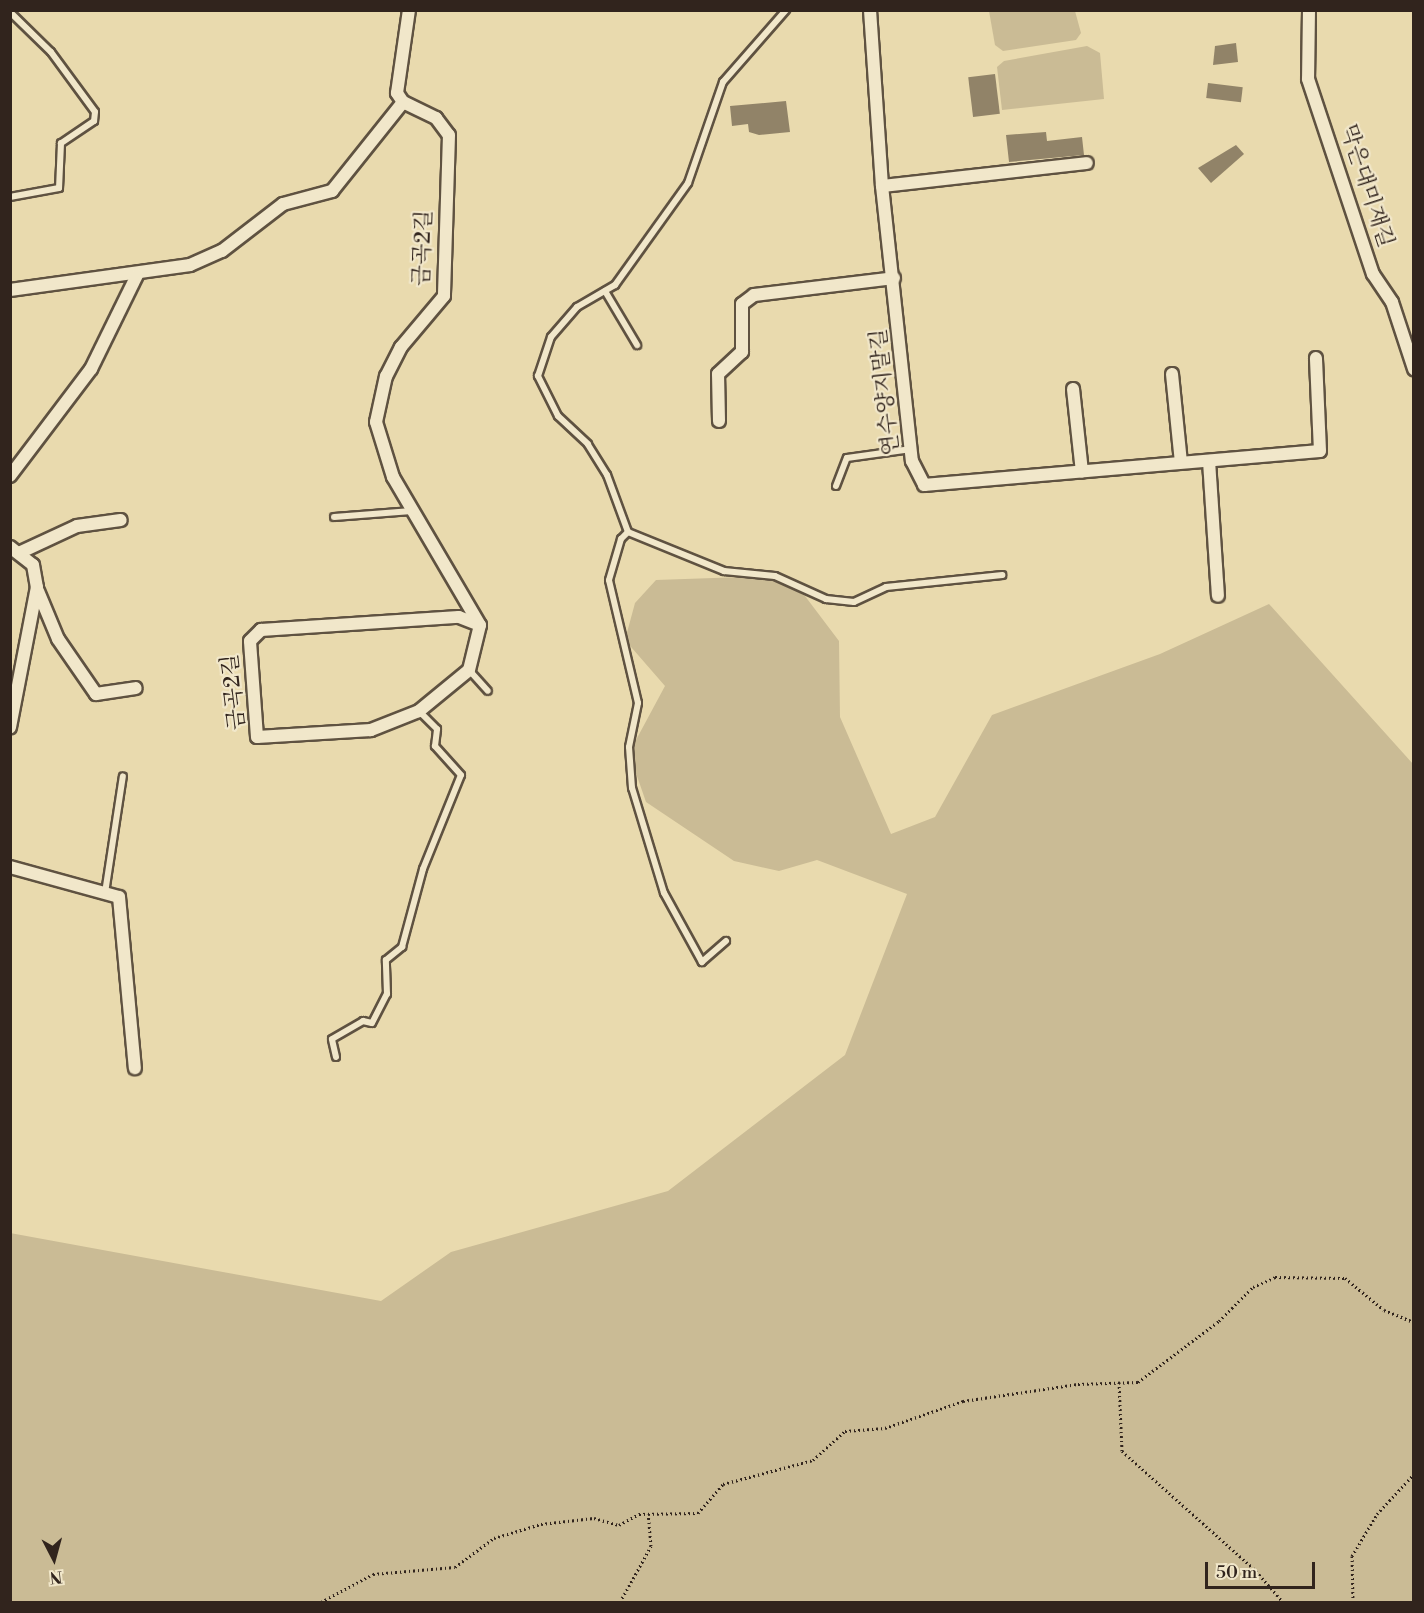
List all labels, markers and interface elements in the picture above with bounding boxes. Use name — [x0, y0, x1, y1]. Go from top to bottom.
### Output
street label: 막은대미재길 — [1335, 121, 1399, 251]
street label: 금곡2길 — [408, 209, 438, 287]
street label: 연수양지말길 — [865, 327, 905, 457]
street label: 금곡2길 — [217, 653, 251, 731]
north arrow — [24, 1529, 84, 1589]
scale bar — [1208, 1550, 1318, 1588]
text: 50 m — [1216, 1561, 1257, 1584]
text: N — [49, 1566, 63, 1588]

